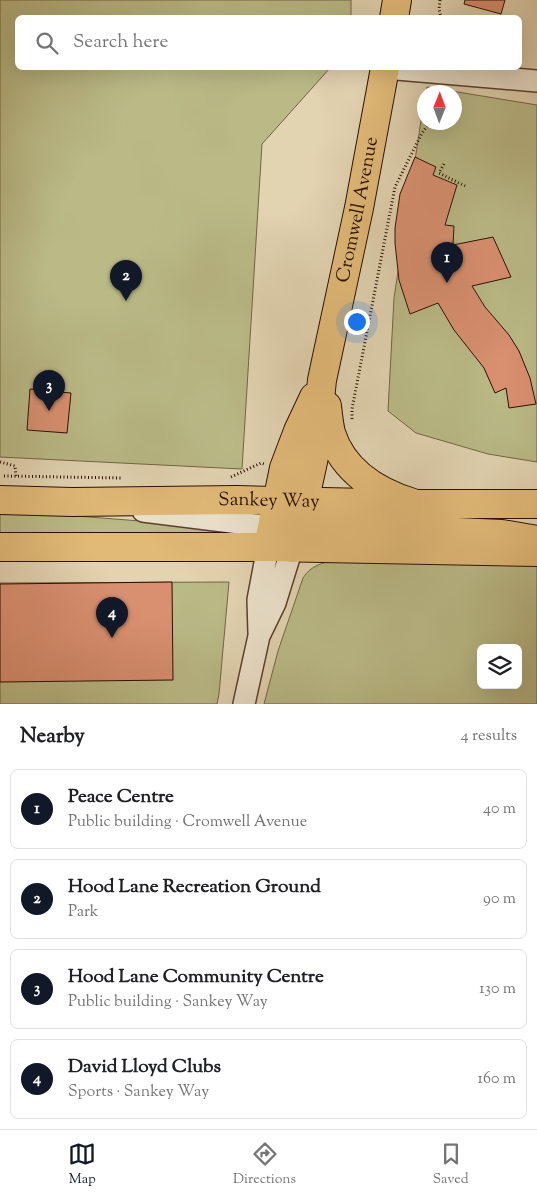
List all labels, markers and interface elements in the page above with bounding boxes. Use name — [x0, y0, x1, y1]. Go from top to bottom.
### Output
search box — [15, 15, 522, 70]
icon: search — [33, 29, 61, 57]
text: Search here — [73, 29, 168, 56]
north arrow — [417, 85, 462, 130]
street label: Cromwell Avenue — [330, 134, 385, 285]
pin: 1 — [431, 242, 463, 283]
pin: 2 — [110, 260, 142, 301]
your location — [344, 309, 370, 335]
pin: 3 — [33, 370, 65, 411]
street label: Sankey Way — [218, 486, 320, 515]
pin: 4 — [96, 597, 128, 638]
map controls — [477, 644, 522, 689]
button: layers — [477, 644, 522, 689]
text: Nearby — [20, 722, 85, 752]
text: 4 results — [461, 725, 517, 748]
text: Peace Centre — [68, 784, 174, 811]
text: 1 — [34, 798, 40, 821]
text: 40 m — [483, 798, 516, 821]
text: Public building · Cromwell Avenue — [68, 811, 307, 834]
text: Hood Lane Recreation Ground — [68, 874, 321, 901]
text: 2 — [33, 888, 41, 911]
text: 90 m — [483, 888, 516, 911]
text: Park — [68, 901, 99, 924]
text: Hood Lane Community Centre — [68, 964, 324, 991]
text: 3 — [34, 978, 40, 1001]
text: 130 m — [479, 978, 516, 1001]
text: Public building · Sankey Way — [68, 991, 268, 1014]
text: David Lloyd Clubs — [68, 1054, 221, 1081]
text: 4 — [33, 1068, 41, 1091]
text: 160 m — [478, 1068, 516, 1091]
text: Sports · Sankey Way — [68, 1081, 209, 1104]
tab: Map — [68, 1140, 96, 1190]
tab: Directions — [233, 1140, 296, 1190]
tab: Saved — [433, 1140, 469, 1190]

